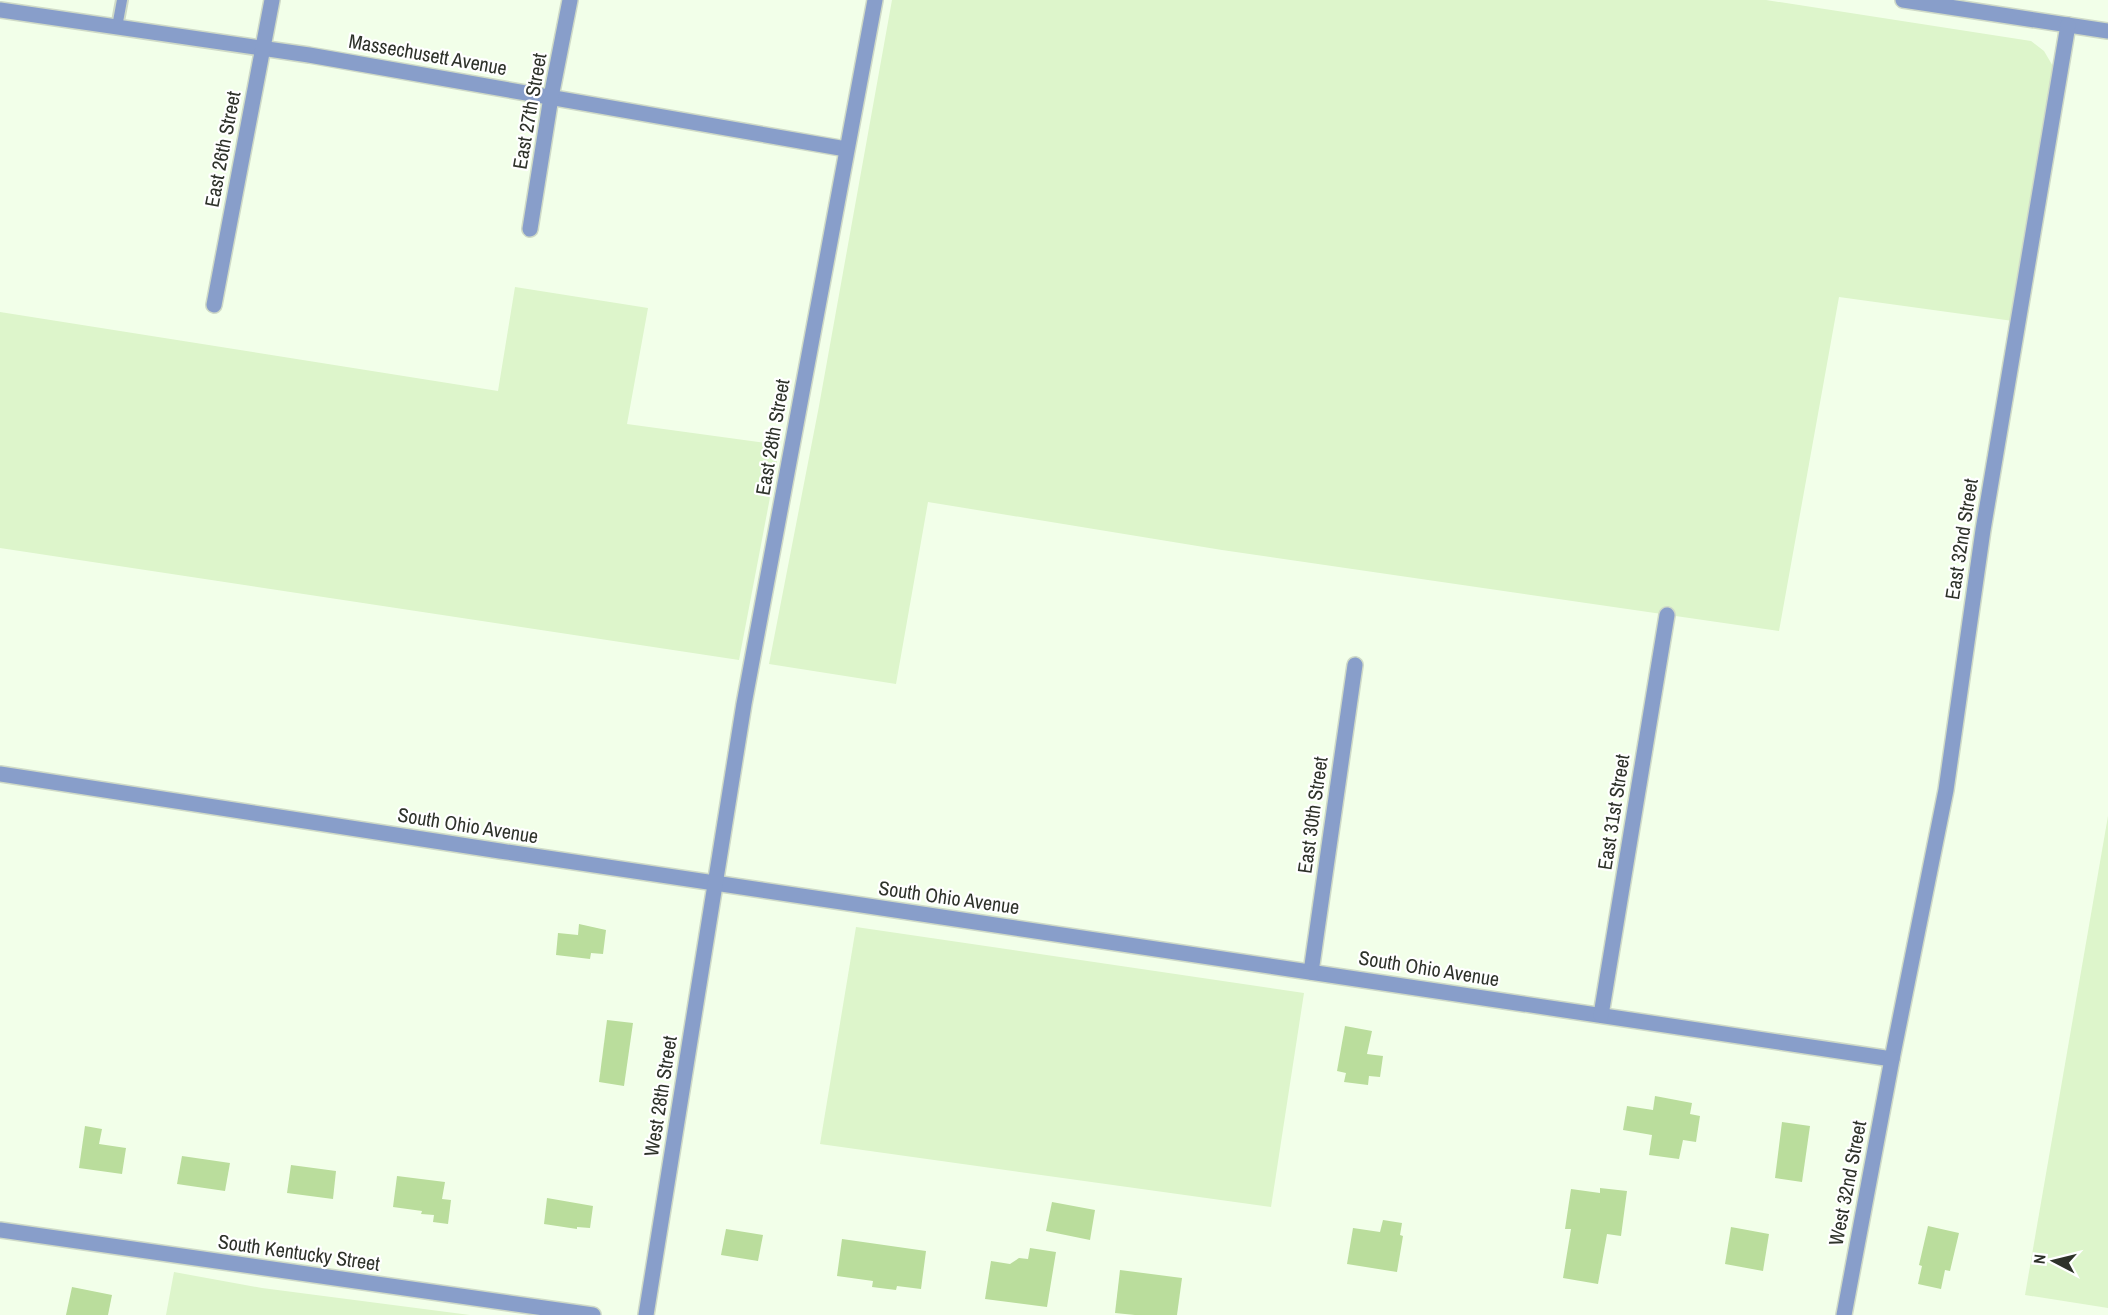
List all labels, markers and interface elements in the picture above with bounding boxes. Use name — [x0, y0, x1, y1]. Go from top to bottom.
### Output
street label: Massechusett Avenue — [347, 27, 509, 81]
street label: East 27th Street — [505, 50, 553, 171]
street label: East 26th Street — [198, 88, 247, 209]
street label: East 28th Street — [748, 376, 796, 497]
street label: East 32nd Street — [1938, 476, 1984, 601]
street label: East 31st Street — [1591, 752, 1636, 872]
street label: East 30th Street — [1290, 754, 1334, 875]
street label: South Ohio Avenue — [396, 801, 540, 849]
street label: South Ohio Avenue — [877, 874, 1021, 920]
street label: South Ohio Avenue — [1357, 944, 1501, 992]
street label: West 28th Street — [637, 1033, 683, 1158]
street label: West 32nd Street — [1822, 1118, 1872, 1248]
street label: South Kentucky Street — [216, 1227, 382, 1277]
north arrow — [2024, 1231, 2084, 1291]
text: N — [2028, 1253, 2051, 1265]

